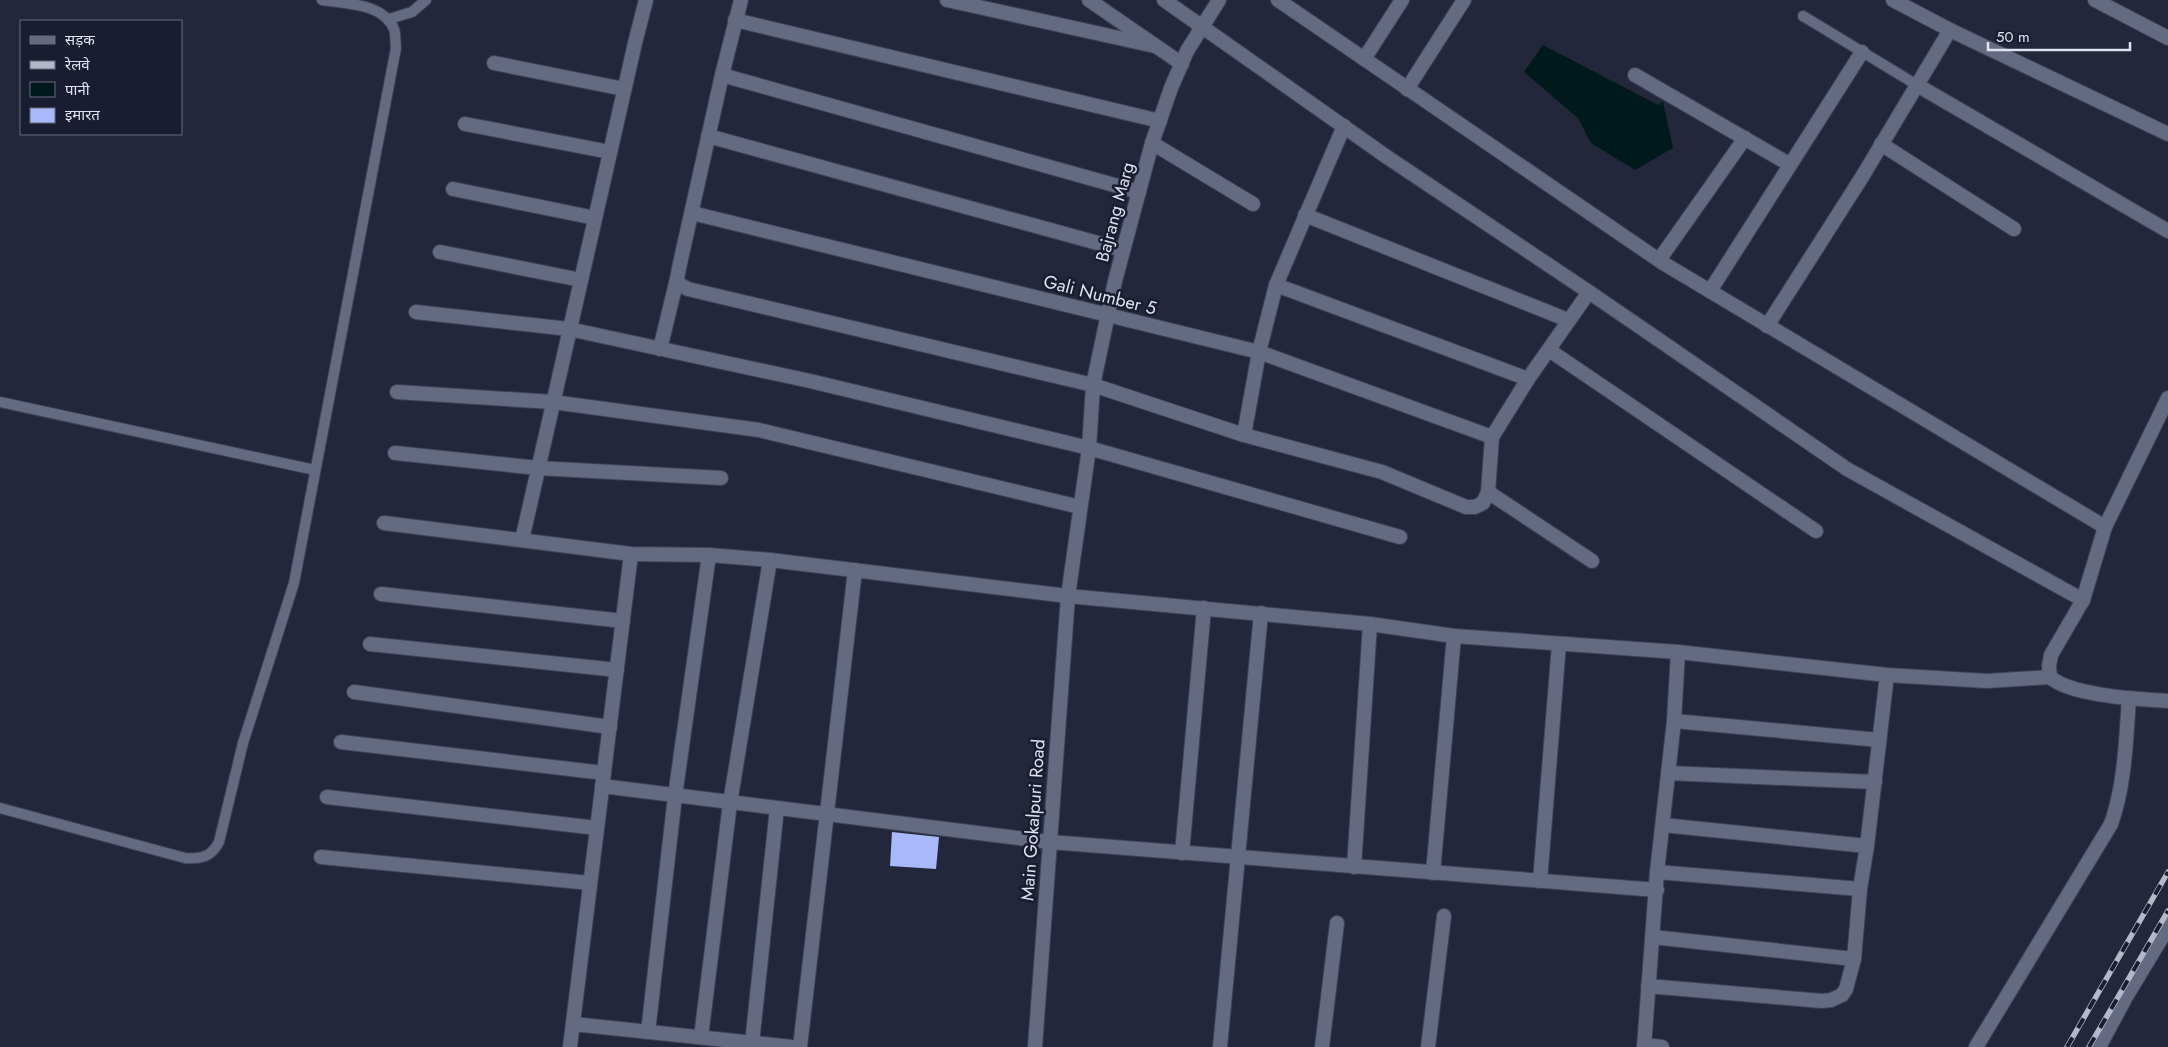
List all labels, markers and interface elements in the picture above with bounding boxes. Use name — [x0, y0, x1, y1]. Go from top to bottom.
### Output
legend — [20, 20, 182, 135]
scale bar — [1988, 20, 2130, 52]
text: 50 m — [1996, 26, 2030, 48]
text: सड़क — [65, 29, 95, 51]
text: रेलवे — [64, 54, 90, 76]
text: पानी — [65, 79, 91, 101]
text: इमारत — [65, 104, 100, 126]
street label: Bajrang Marg — [1089, 159, 1141, 265]
street label: Gali Number 5 — [1041, 268, 1159, 322]
street label: Main Gokalpuri Road — [1014, 738, 1052, 902]

